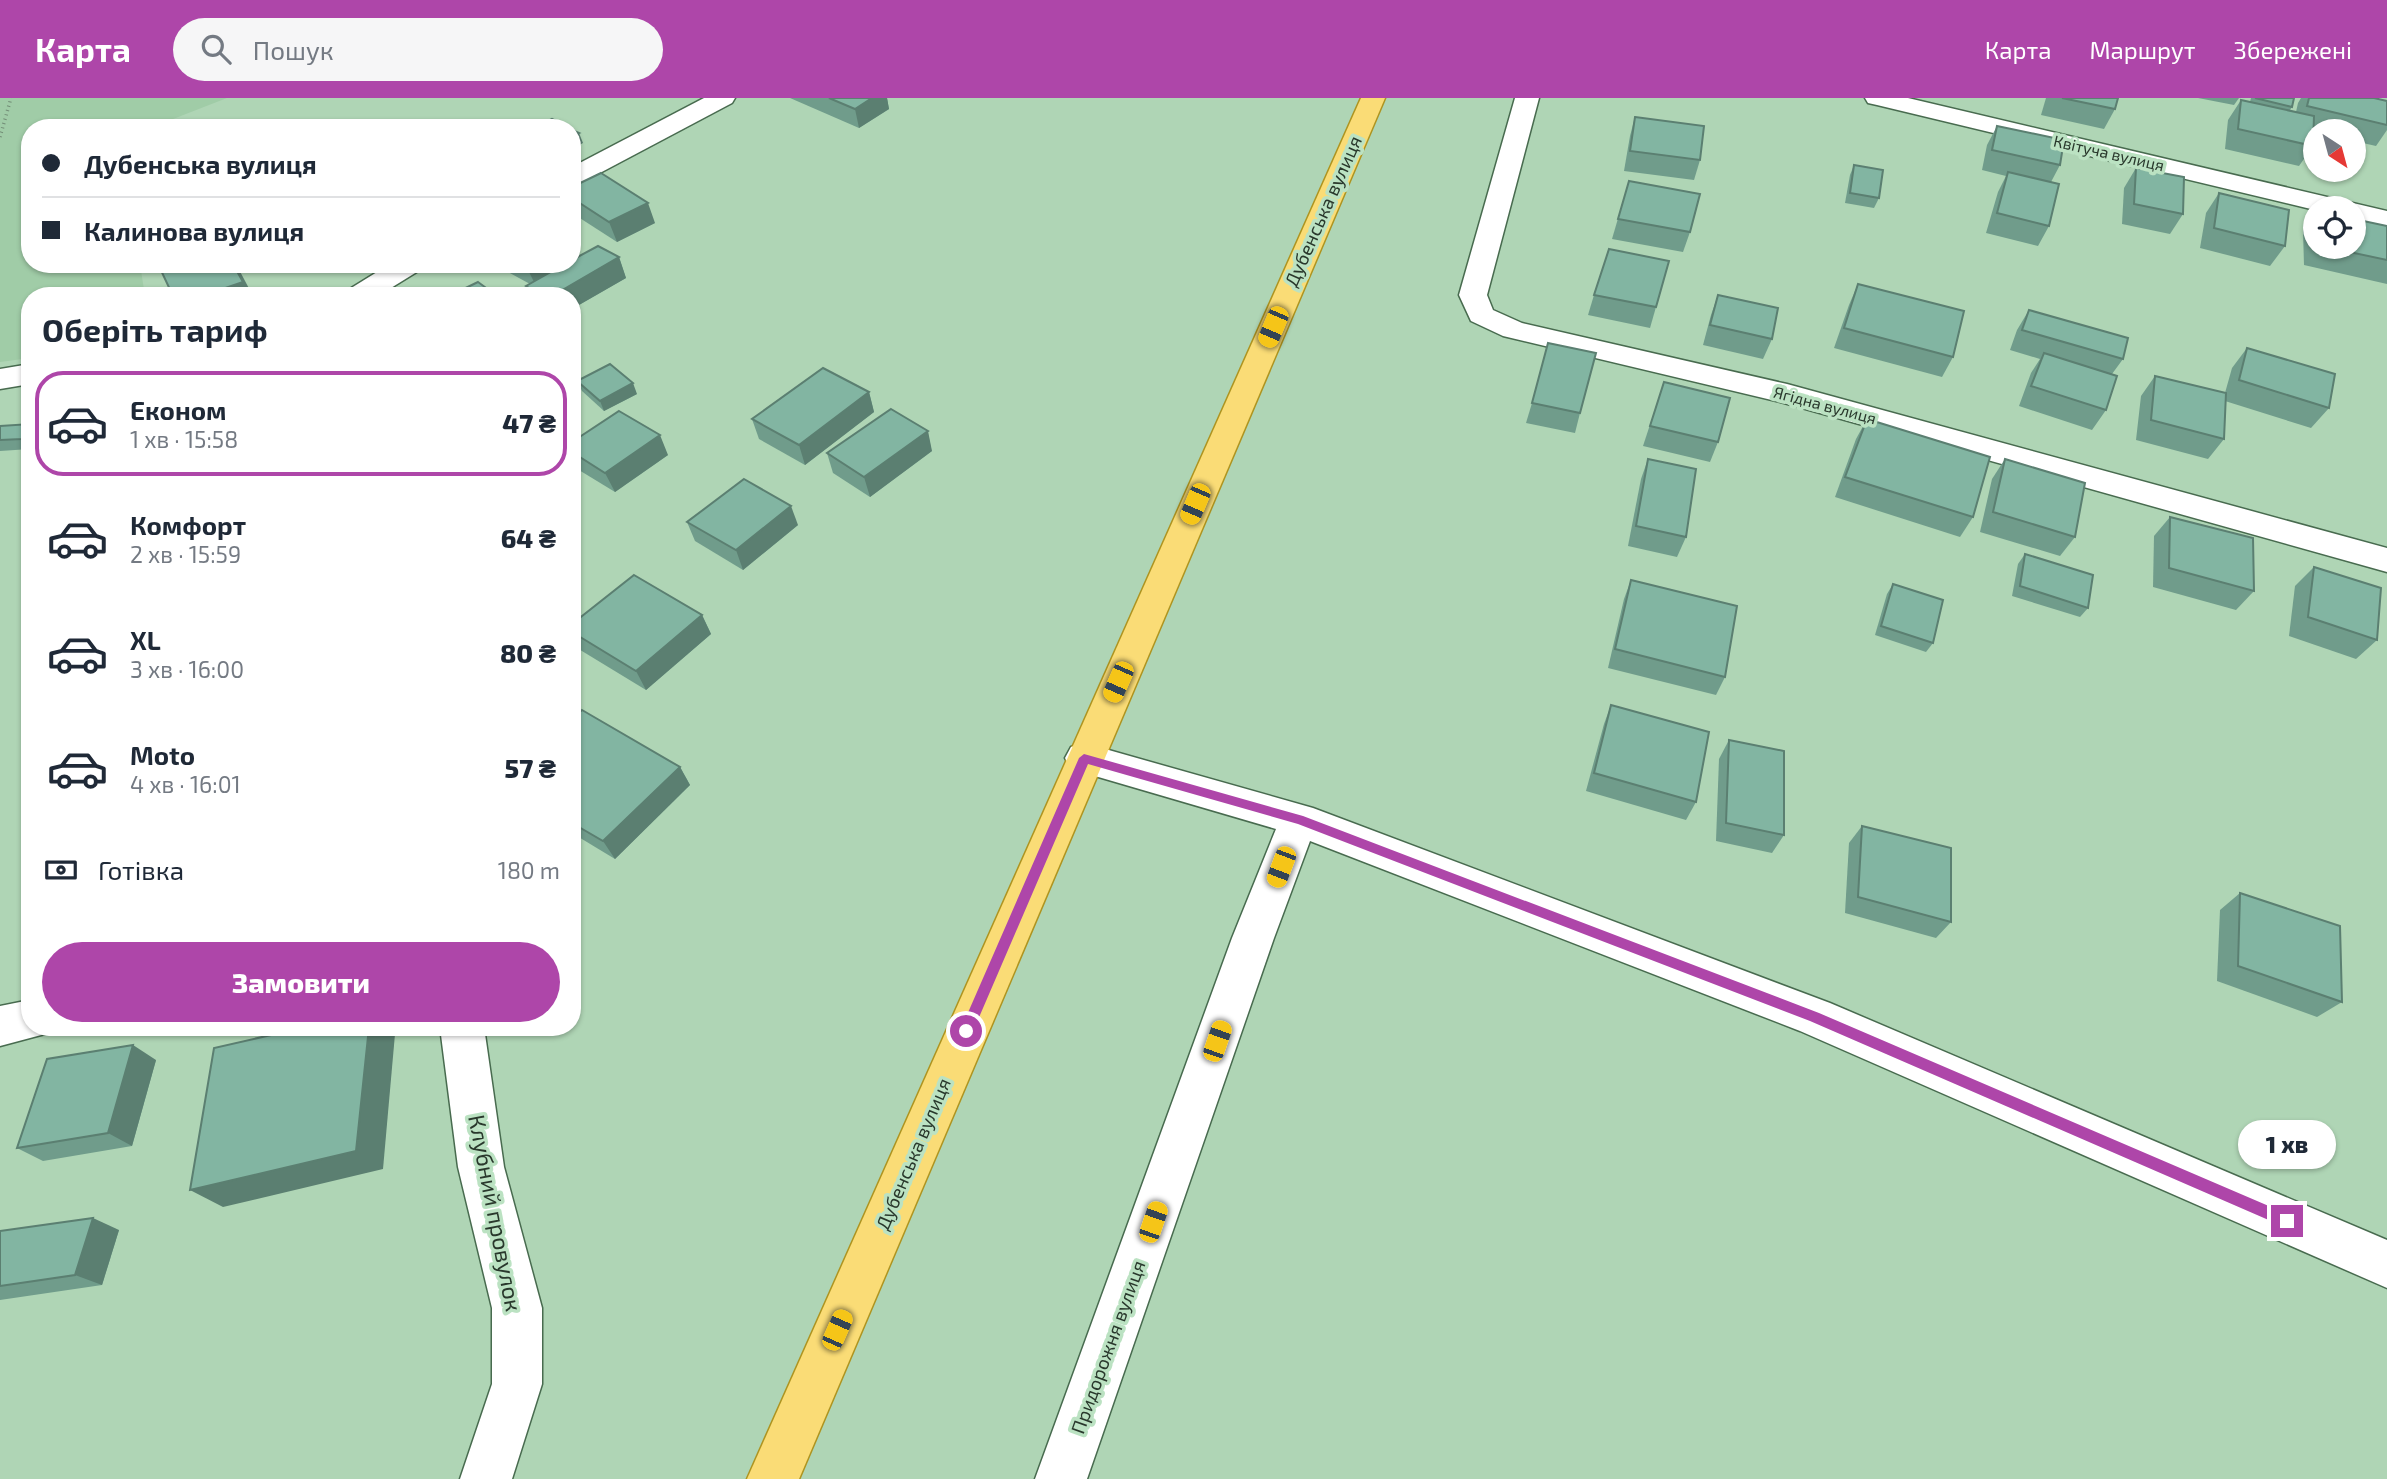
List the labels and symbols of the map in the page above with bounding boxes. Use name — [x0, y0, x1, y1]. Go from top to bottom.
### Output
north arrow — [2303, 119, 2366, 182]
street label: Квітуча вулиця — [2052, 131, 2166, 175]
street label: Дубенська вулиця — [1279, 132, 1367, 290]
car — [1256, 304, 1291, 350]
street label: Ягідна вулиця — [1771, 382, 1879, 428]
car — [1178, 481, 1213, 527]
car — [1100, 659, 1137, 705]
car — [1264, 844, 1299, 890]
route start — [950, 1015, 982, 1047]
car — [1201, 1018, 1234, 1064]
street label: Дубенська вулиця — [870, 1074, 956, 1234]
street label: Клубний провулок — [462, 1112, 529, 1314]
callout: 1 хв — [2238, 1119, 2336, 1168]
car — [1137, 1199, 1170, 1245]
route end — [2271, 1205, 2303, 1237]
street label: Придорожня вулиця — [1065, 1257, 1151, 1437]
car — [819, 1307, 856, 1353]

